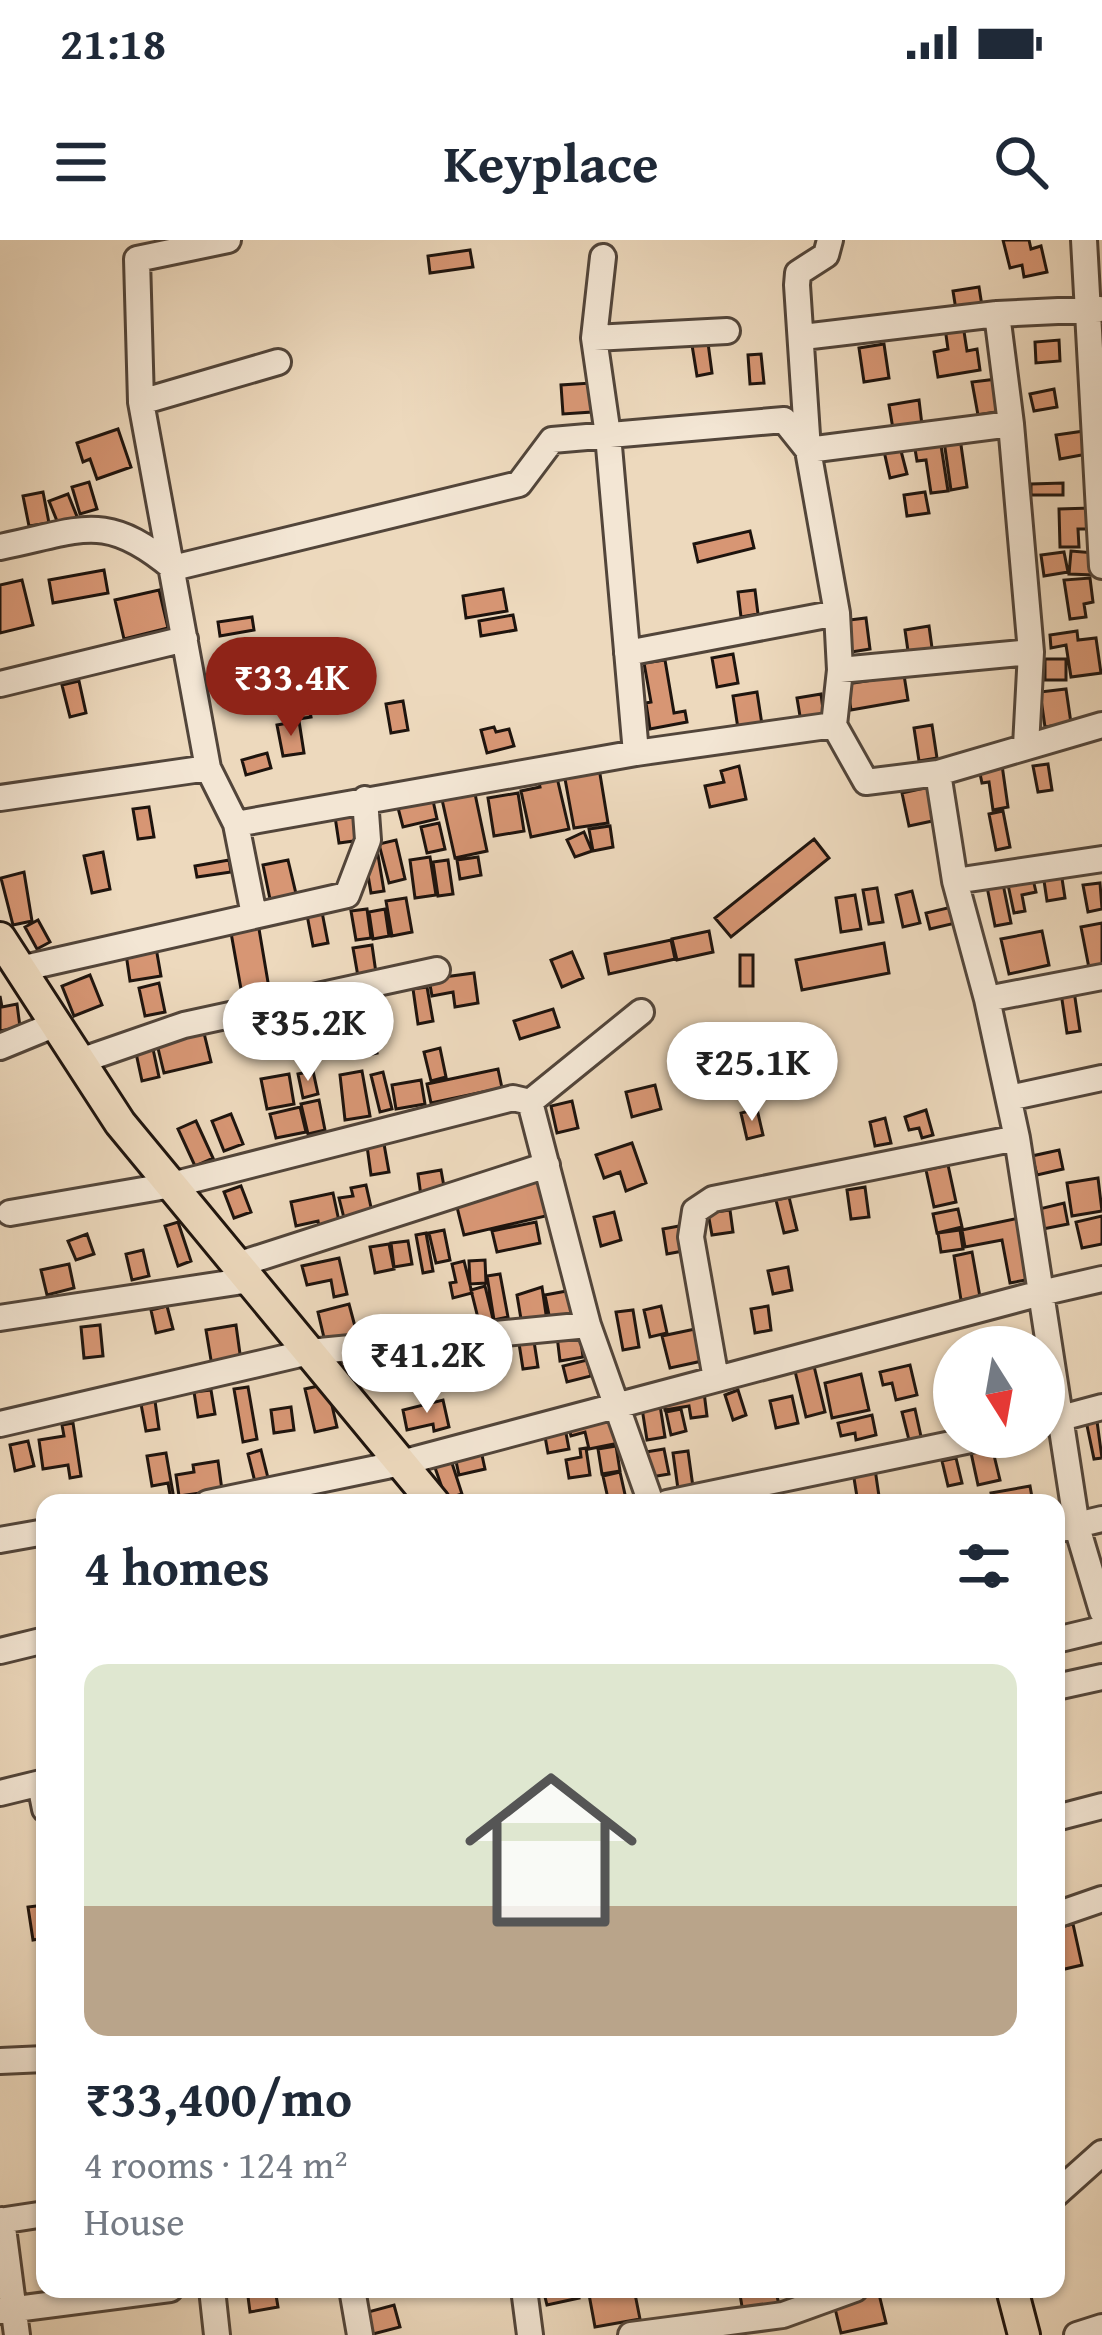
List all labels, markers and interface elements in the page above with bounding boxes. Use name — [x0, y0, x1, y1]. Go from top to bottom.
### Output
text: 21:18 — [60, 10, 166, 75]
text: Keyplace — [444, 123, 658, 202]
icon: menu — [48, 129, 114, 195]
icon: search — [988, 129, 1054, 195]
pin: ₹33.4K — [193, 637, 389, 739]
text: ₹33.4K — [233, 647, 349, 704]
pin: ₹35.2K — [210, 982, 406, 1084]
text: ₹35.2K — [250, 992, 366, 1049]
pin: ₹25.1K — [654, 1022, 850, 1124]
text: ₹25.1K — [694, 1032, 810, 1089]
pin: ₹41.2K — [329, 1314, 525, 1416]
text: ₹41.2K — [369, 1324, 485, 1381]
north arrow — [933, 1326, 1065, 1458]
map controls — [933, 1326, 1065, 1458]
text: 4 homes — [84, 1529, 270, 1604]
icon: filters — [951, 1533, 1017, 1599]
icon: home — [443, 1742, 659, 1958]
text: ₹33,400/mo — [84, 2060, 352, 2135]
text: 4 rooms · 124 m² — [84, 2135, 348, 2192]
text: House — [84, 2192, 185, 2249]

